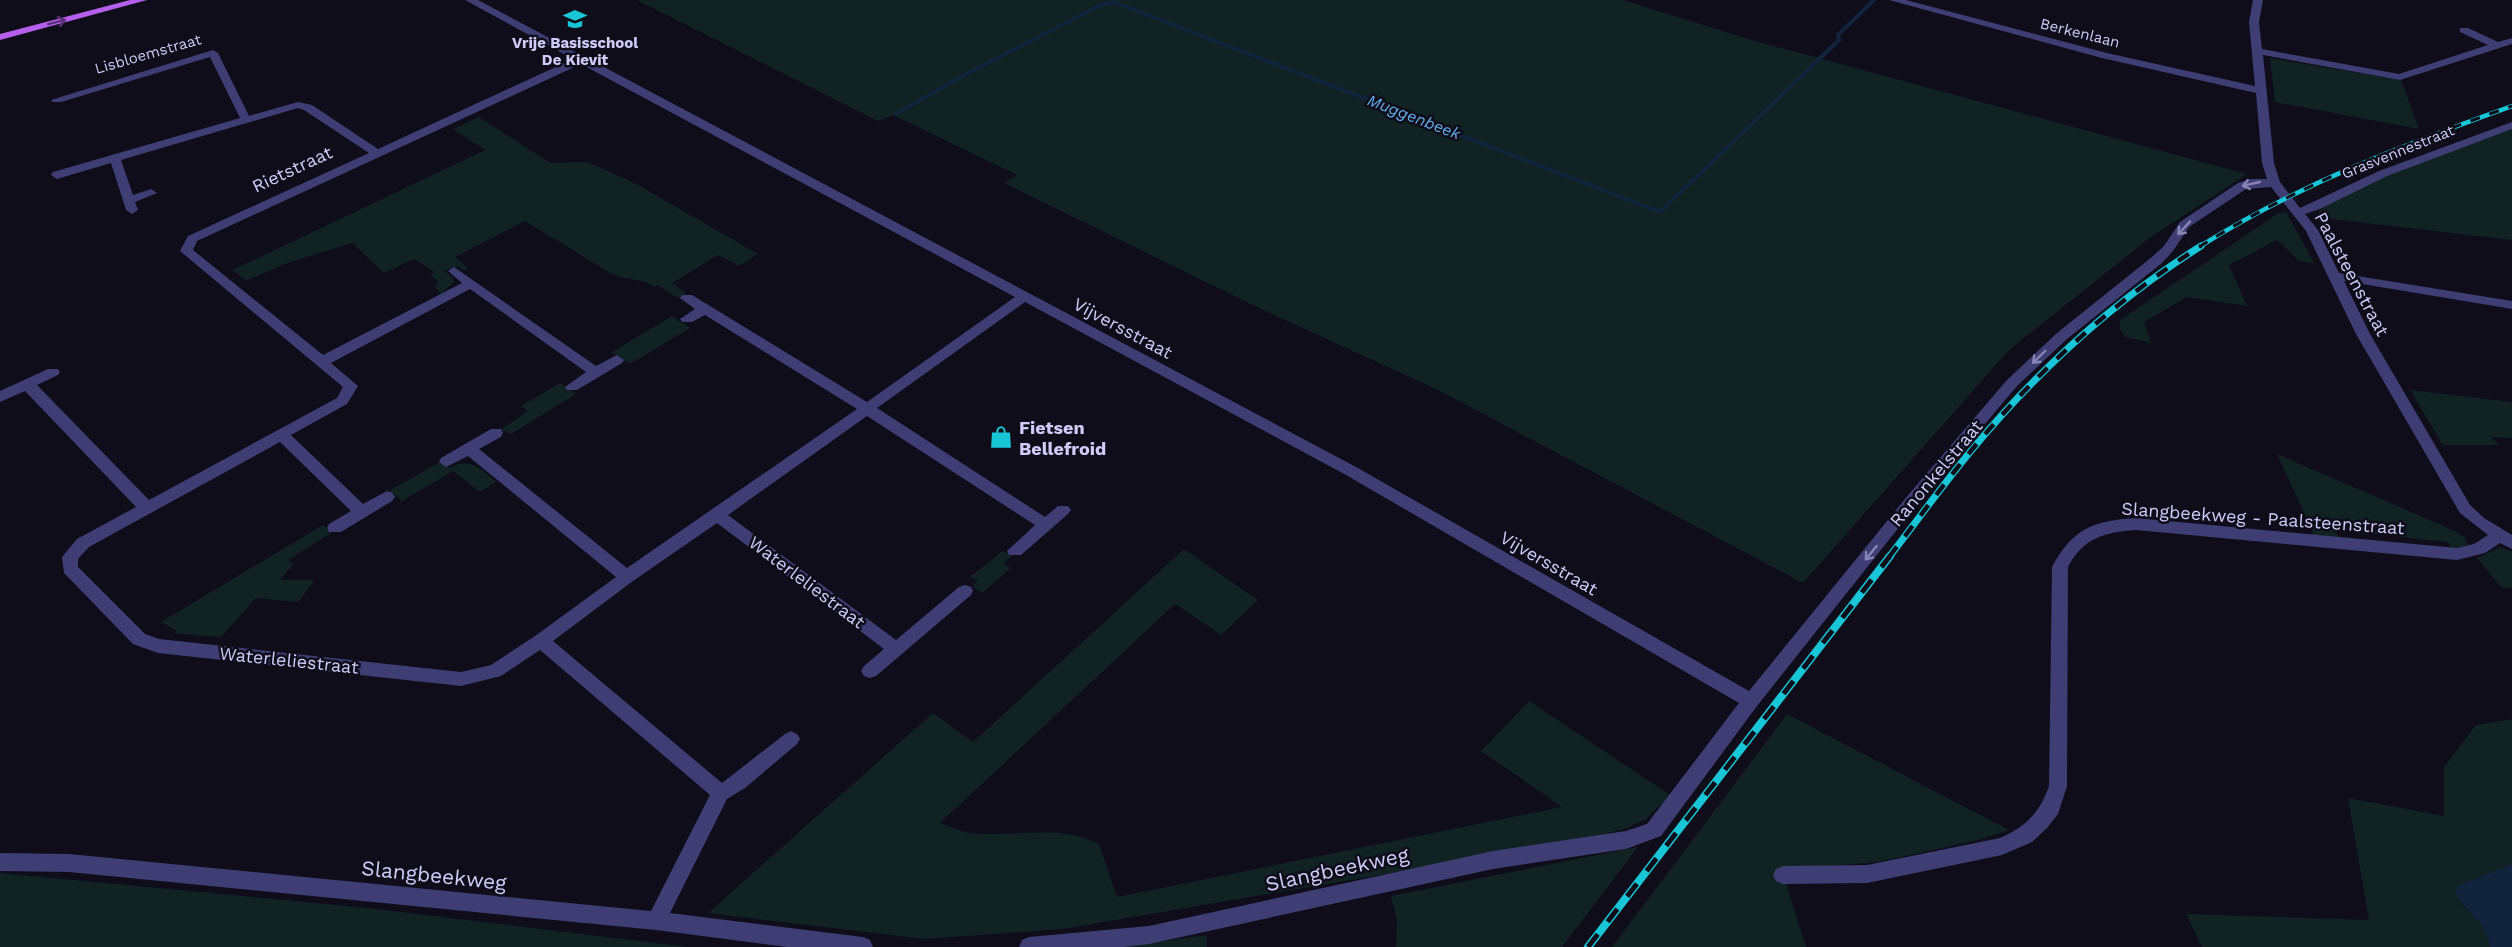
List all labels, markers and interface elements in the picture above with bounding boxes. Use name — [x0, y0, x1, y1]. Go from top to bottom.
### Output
school or university icon: Vrije Basisschool De Kievit — [562, 6, 588, 32]
street label: Berkenlaan — [2038, 14, 2122, 52]
one-way arrow — [47, 16, 66, 27]
street label: Lisbloemstraat — [93, 30, 204, 78]
place label: Vrije Basisschool De Kievit — [512, 34, 638, 69]
water label: Muggenbeek — [1365, 91, 1464, 144]
street label: Grasvennestraat — [2339, 121, 2458, 183]
street label: Rietstraat — [249, 141, 336, 197]
one-way arrow — [2242, 179, 2261, 191]
street label: Paalsteenstraat — [2310, 208, 2394, 340]
one-way arrow — [2176, 221, 2191, 236]
street label: Vijversstraat — [1070, 293, 1177, 363]
one-way arrow — [2032, 350, 2047, 364]
street label: Ranonkelstraat — [1885, 415, 1987, 531]
place label: Fietsen Bellefroid — [1019, 417, 1106, 459]
shop icon: Fietsen Bellefroid — [988, 424, 1014, 450]
street label: Slangbeekweg - Paalsteenstraat — [2121, 498, 2406, 538]
street label: Vijversstraat — [1496, 527, 1602, 600]
street label: Waterleliestraat — [745, 532, 870, 633]
one-way arrow — [1864, 544, 1877, 560]
street label: Waterleliestraat — [218, 642, 360, 678]
street label: Slangbeekweg — [1263, 841, 1412, 896]
street label: Slangbeekweg — [360, 855, 509, 895]

